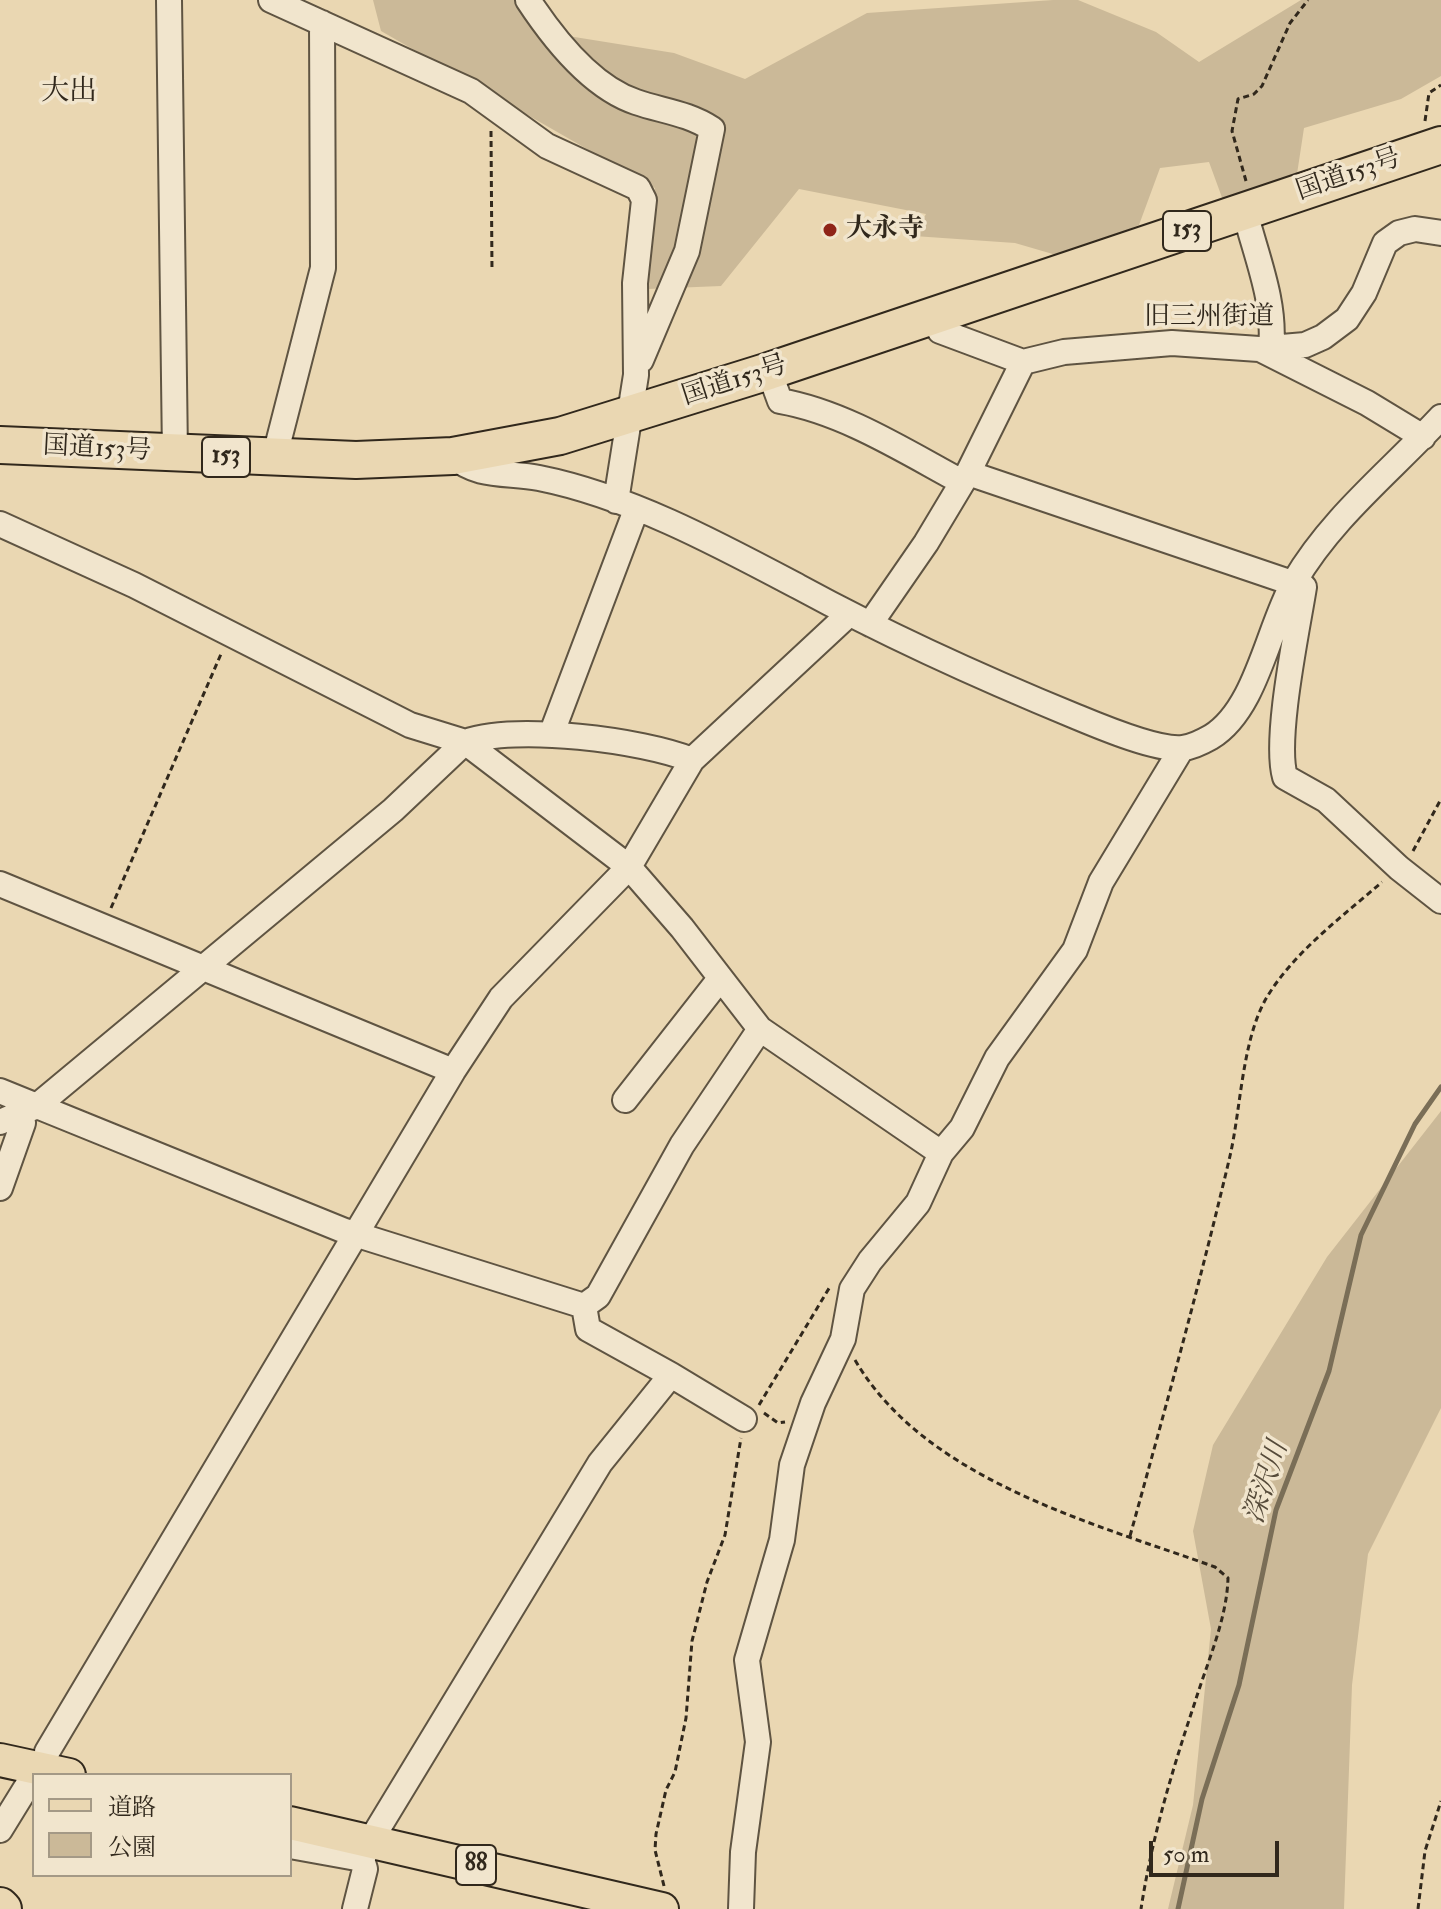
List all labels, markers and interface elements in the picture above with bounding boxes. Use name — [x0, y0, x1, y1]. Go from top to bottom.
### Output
district label: 大出 — [41, 76, 97, 110]
street label: 国道153号 — [1293, 144, 1405, 208]
road number: 153 — [1163, 211, 1211, 251]
place label: 大永寺 — [846, 214, 924, 246]
marker: 大永寺 — [821, 221, 839, 239]
street label: 旧三州街道 — [1144, 302, 1274, 334]
street label: 国道153号 — [679, 350, 791, 414]
street label: 国道153号 — [42, 432, 152, 468]
road number: 153 — [202, 437, 250, 477]
water label: 深沢川 — [1239, 1438, 1297, 1528]
legend — [32, 1773, 292, 1877]
text: 道路 — [108, 1792, 156, 1823]
scale bar — [1153, 1825, 1283, 1875]
text: 公園 — [108, 1832, 156, 1863]
text: 50 m — [1163, 1839, 1209, 1870]
road number: 88 — [456, 1845, 496, 1885]

